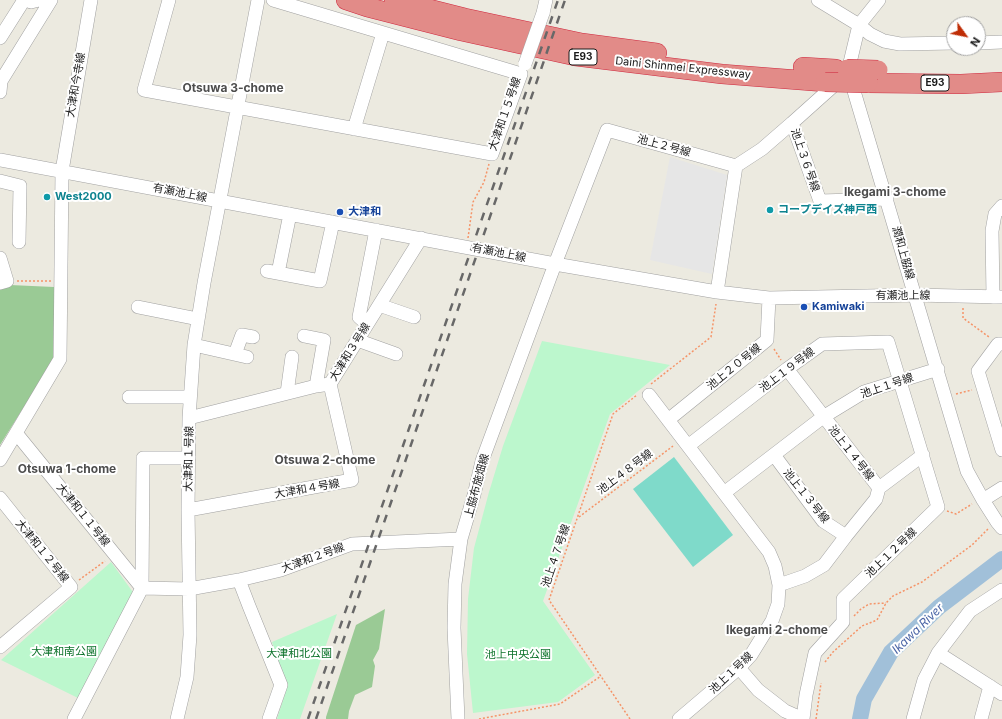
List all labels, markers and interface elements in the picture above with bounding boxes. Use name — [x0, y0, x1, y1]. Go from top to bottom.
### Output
north arrow — [946, 16, 986, 56]
text: N — [967, 35, 983, 49]
road number: E93 — [569, 49, 597, 65]
street label: 大津和今寺線 — [64, 51, 88, 119]
street label: Daini Shinmei Expressway — [615, 54, 751, 82]
street label: 大津和１５号線 — [486, 75, 524, 153]
road number: E93 — [921, 75, 949, 91]
district label: Otsuwa 3-chome — [182, 81, 284, 95]
street label: 池上３６号線 — [788, 127, 822, 193]
street label: 池上２号線 — [636, 133, 692, 159]
street label: 有瀬池上線 — [152, 181, 208, 205]
district label: Ikegami 3-chome — [844, 185, 946, 199]
place label: West2000 — [55, 190, 112, 204]
marker: West2000 — [42, 192, 52, 202]
place label: コープデイズ神戸西 — [778, 203, 877, 217]
place label: 大津和 — [348, 205, 381, 219]
marker: コープデイズ神戸西 — [765, 205, 775, 215]
marker: 大津和 — [335, 207, 345, 217]
street label: 潤和上脇線 — [889, 225, 917, 281]
street label: 有瀬池上線 — [471, 241, 527, 265]
street label: 有瀬池上線 — [876, 289, 930, 303]
place label: Kamiwaki — [812, 300, 864, 314]
marker: Kamiwaki — [799, 302, 809, 312]
street label: 大津和３号線 — [327, 321, 373, 383]
street label: 池上２０号線 — [704, 341, 764, 393]
street label: 池上１９号線 — [757, 345, 817, 395]
street label: 池上１号線 — [859, 371, 915, 401]
street label: 池上１４号線 — [825, 423, 877, 483]
street label: 大津和１号線 — [182, 426, 196, 492]
street label: 池上４８号線 — [595, 447, 655, 497]
street label: 上脇布施畑線 — [462, 452, 492, 520]
district label: Otsuwa 2-chome — [275, 453, 375, 467]
district label: Otsuwa 1-chome — [18, 462, 116, 476]
street label: 池上１３号線 — [780, 466, 832, 526]
street label: 大津和４号線 — [273, 477, 341, 501]
street label: 大津和１１号線 — [54, 481, 112, 549]
street label: 大津和１２号線 — [13, 517, 71, 585]
street label: 池上４７号線 — [539, 523, 573, 589]
street label: 池上１２号線 — [863, 525, 919, 581]
street label: 大津和２号線 — [280, 541, 346, 575]
water label: Ikawa River — [889, 601, 947, 657]
district label: Ikegami 2-chome — [726, 623, 828, 637]
park label: 大津和南公園 — [31, 645, 97, 659]
park label: 大津和北公園 — [266, 647, 332, 661]
park label: 池上中央公園 — [485, 648, 551, 662]
street label: 池上１号線 — [706, 649, 756, 697]

